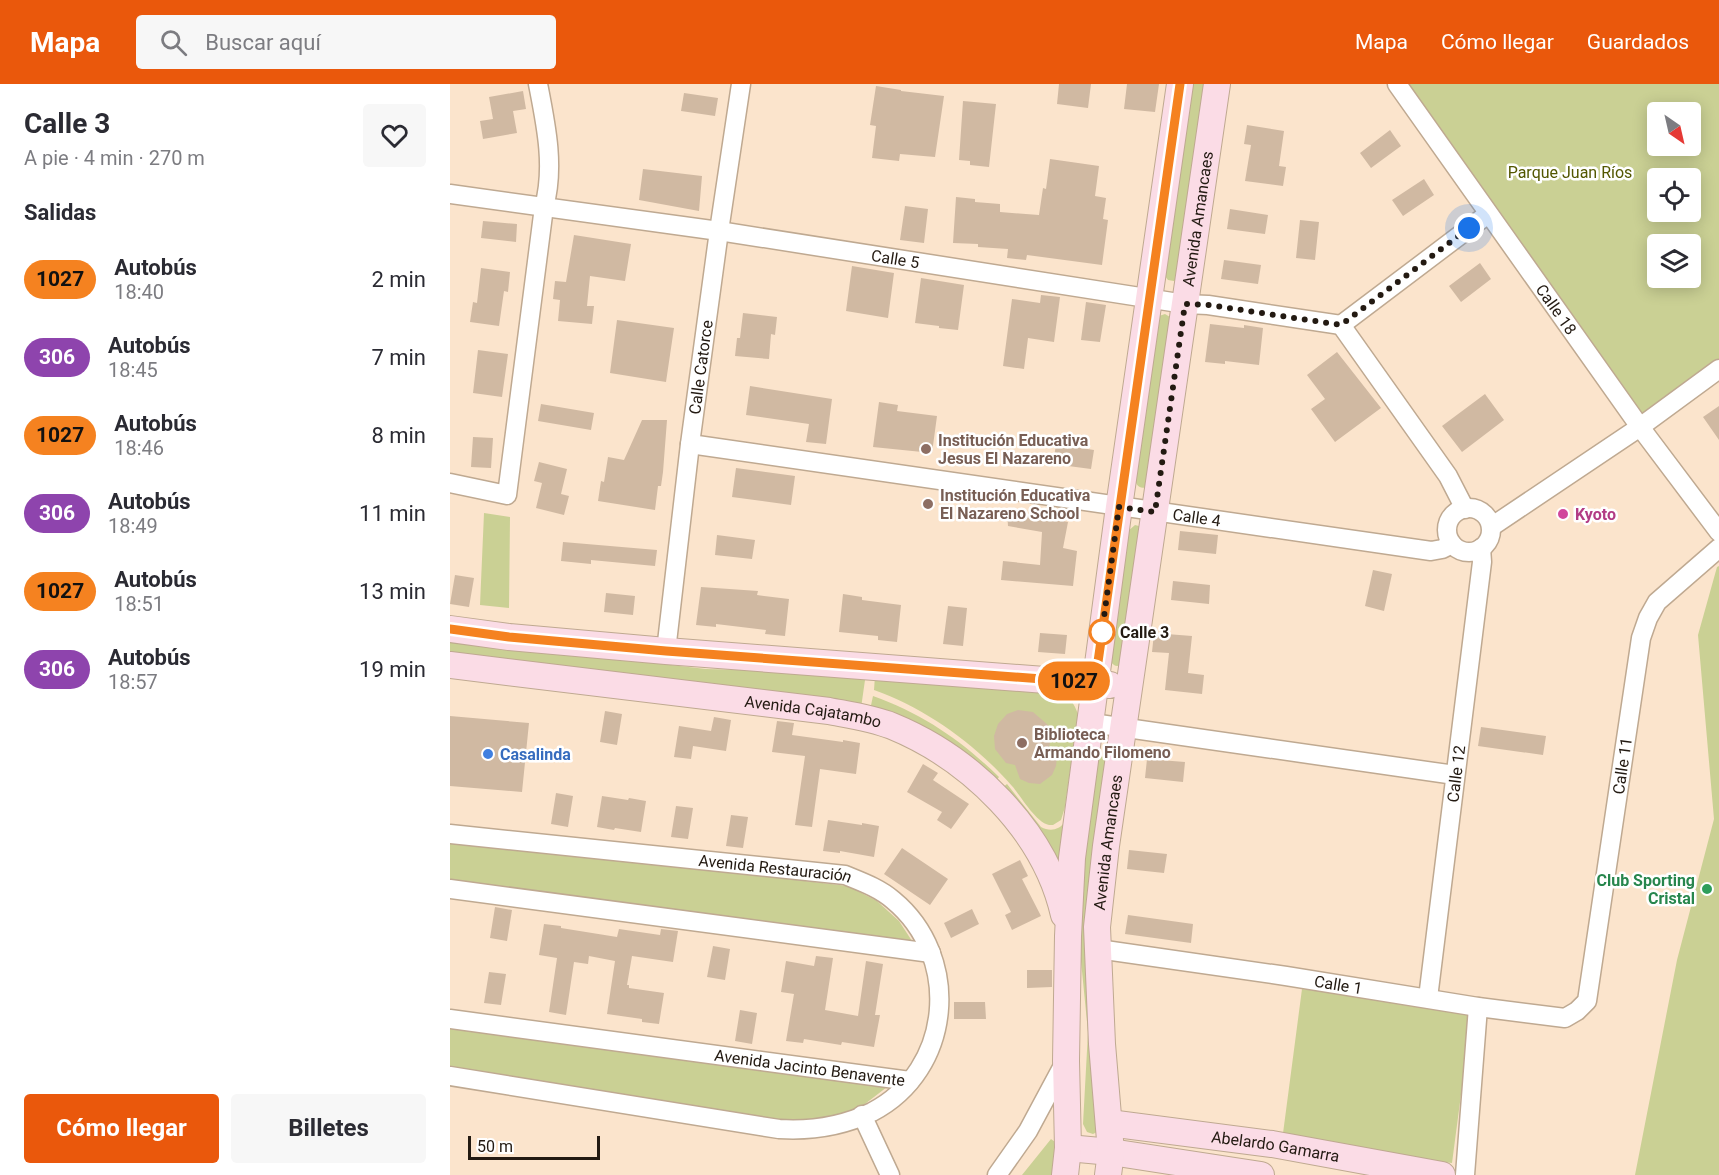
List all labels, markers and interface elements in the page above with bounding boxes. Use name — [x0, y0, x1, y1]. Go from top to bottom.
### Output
search box — [136, 15, 556, 69]
text: Mapa — [30, 26, 100, 59]
icon: search — [157, 26, 190, 59]
text: Buscar aquí — [205, 30, 321, 55]
text: Mapa — [1355, 30, 1408, 54]
text: Cómo llegar — [1441, 30, 1554, 54]
text: Guardados — [1587, 30, 1689, 54]
north arrow — [1647, 102, 1701, 156]
map controls — [1647, 102, 1701, 288]
button: heart — [363, 104, 426, 167]
text: Calle 3 — [24, 107, 110, 140]
text: A pie · 4 min · 270 m — [24, 146, 205, 170]
street label: Avenida Amancaes — [1178, 150, 1217, 288]
park label: Parque Juan Ríos — [1508, 163, 1632, 182]
button: locate — [1647, 168, 1701, 222]
text: Salidas — [24, 200, 96, 225]
your location — [1454, 213, 1484, 243]
button: layers — [1647, 234, 1701, 288]
street label: Calle 5 — [870, 245, 921, 272]
text: Autobús — [114, 255, 197, 280]
text: 1027 — [36, 267, 84, 291]
text: 2 min — [371, 267, 426, 292]
text: 18:40 — [114, 280, 164, 304]
street label: Calle 18 — [1532, 280, 1581, 338]
street label: Calle Catorce — [685, 319, 716, 415]
text: Autobús — [108, 333, 191, 358]
text: 306 — [39, 345, 75, 369]
text: 7 min — [371, 345, 426, 370]
text: 18:45 — [108, 358, 158, 382]
text: Autobús — [114, 411, 197, 436]
text: 1027 — [36, 423, 84, 447]
text: 8 min — [371, 423, 426, 448]
place label: Institución Educativa Jesus El Nazareno — [938, 431, 1089, 468]
text: 18:46 — [114, 436, 164, 460]
marker: Institución Educativa Jesus El Nazareno — [919, 442, 933, 456]
place label: Institución Educativa El Nazareno School — [940, 486, 1091, 523]
text: Autobús — [108, 489, 191, 514]
marker: Institución Educativa El Nazareno School — [921, 497, 935, 511]
text: 306 — [39, 501, 75, 525]
text: 11 min — [359, 501, 426, 526]
street label: Calle 4 — [1171, 504, 1222, 530]
place label: Kyoto — [1575, 505, 1616, 524]
marker: Kyoto — [1556, 507, 1570, 521]
text: 18:49 — [108, 514, 158, 538]
text: Autobús — [114, 567, 197, 592]
text: 1027 — [36, 579, 84, 603]
text: 13 min — [359, 579, 426, 604]
text: 18:51 — [114, 592, 164, 616]
marker: Calle 3 — [1089, 619, 1115, 645]
place label: Calle 3 — [1120, 623, 1169, 642]
text: Autobús — [108, 645, 191, 670]
text: 306 — [39, 657, 75, 681]
text: 19 min — [359, 657, 426, 682]
line badge: 1027 — [1032, 662, 1116, 700]
text: 1027 — [1050, 669, 1098, 693]
text: 18:57 — [108, 670, 158, 694]
street label: Avenida Cajatambo — [744, 691, 884, 731]
place label: Biblioteca Armando Filomeno — [1034, 725, 1171, 762]
marker: Biblioteca Armando Filomeno — [1015, 736, 1029, 750]
street label: Calle 11 — [1608, 736, 1636, 795]
street label: Calle 12 — [1443, 744, 1469, 803]
place label: Casalinda — [500, 745, 571, 764]
marker: Casalinda — [481, 747, 495, 761]
street label: Avenida Amancaes — [1089, 773, 1126, 911]
street label: Avenida Restauración — [698, 850, 855, 886]
place label: Club Sporting Cristal — [1596, 871, 1695, 908]
marker: Club Sporting Cristal — [1700, 882, 1714, 896]
street label: Calle 1 — [1313, 971, 1364, 998]
street label: Avenida Jacinto Benavente — [713, 1045, 906, 1090]
button: Cómo llegar — [24, 1094, 219, 1163]
button: Billetes — [231, 1094, 426, 1163]
street label: Abelardo Gamarra — [1210, 1127, 1341, 1166]
scale bar — [468, 1133, 600, 1160]
text: 50 m — [477, 1137, 513, 1156]

